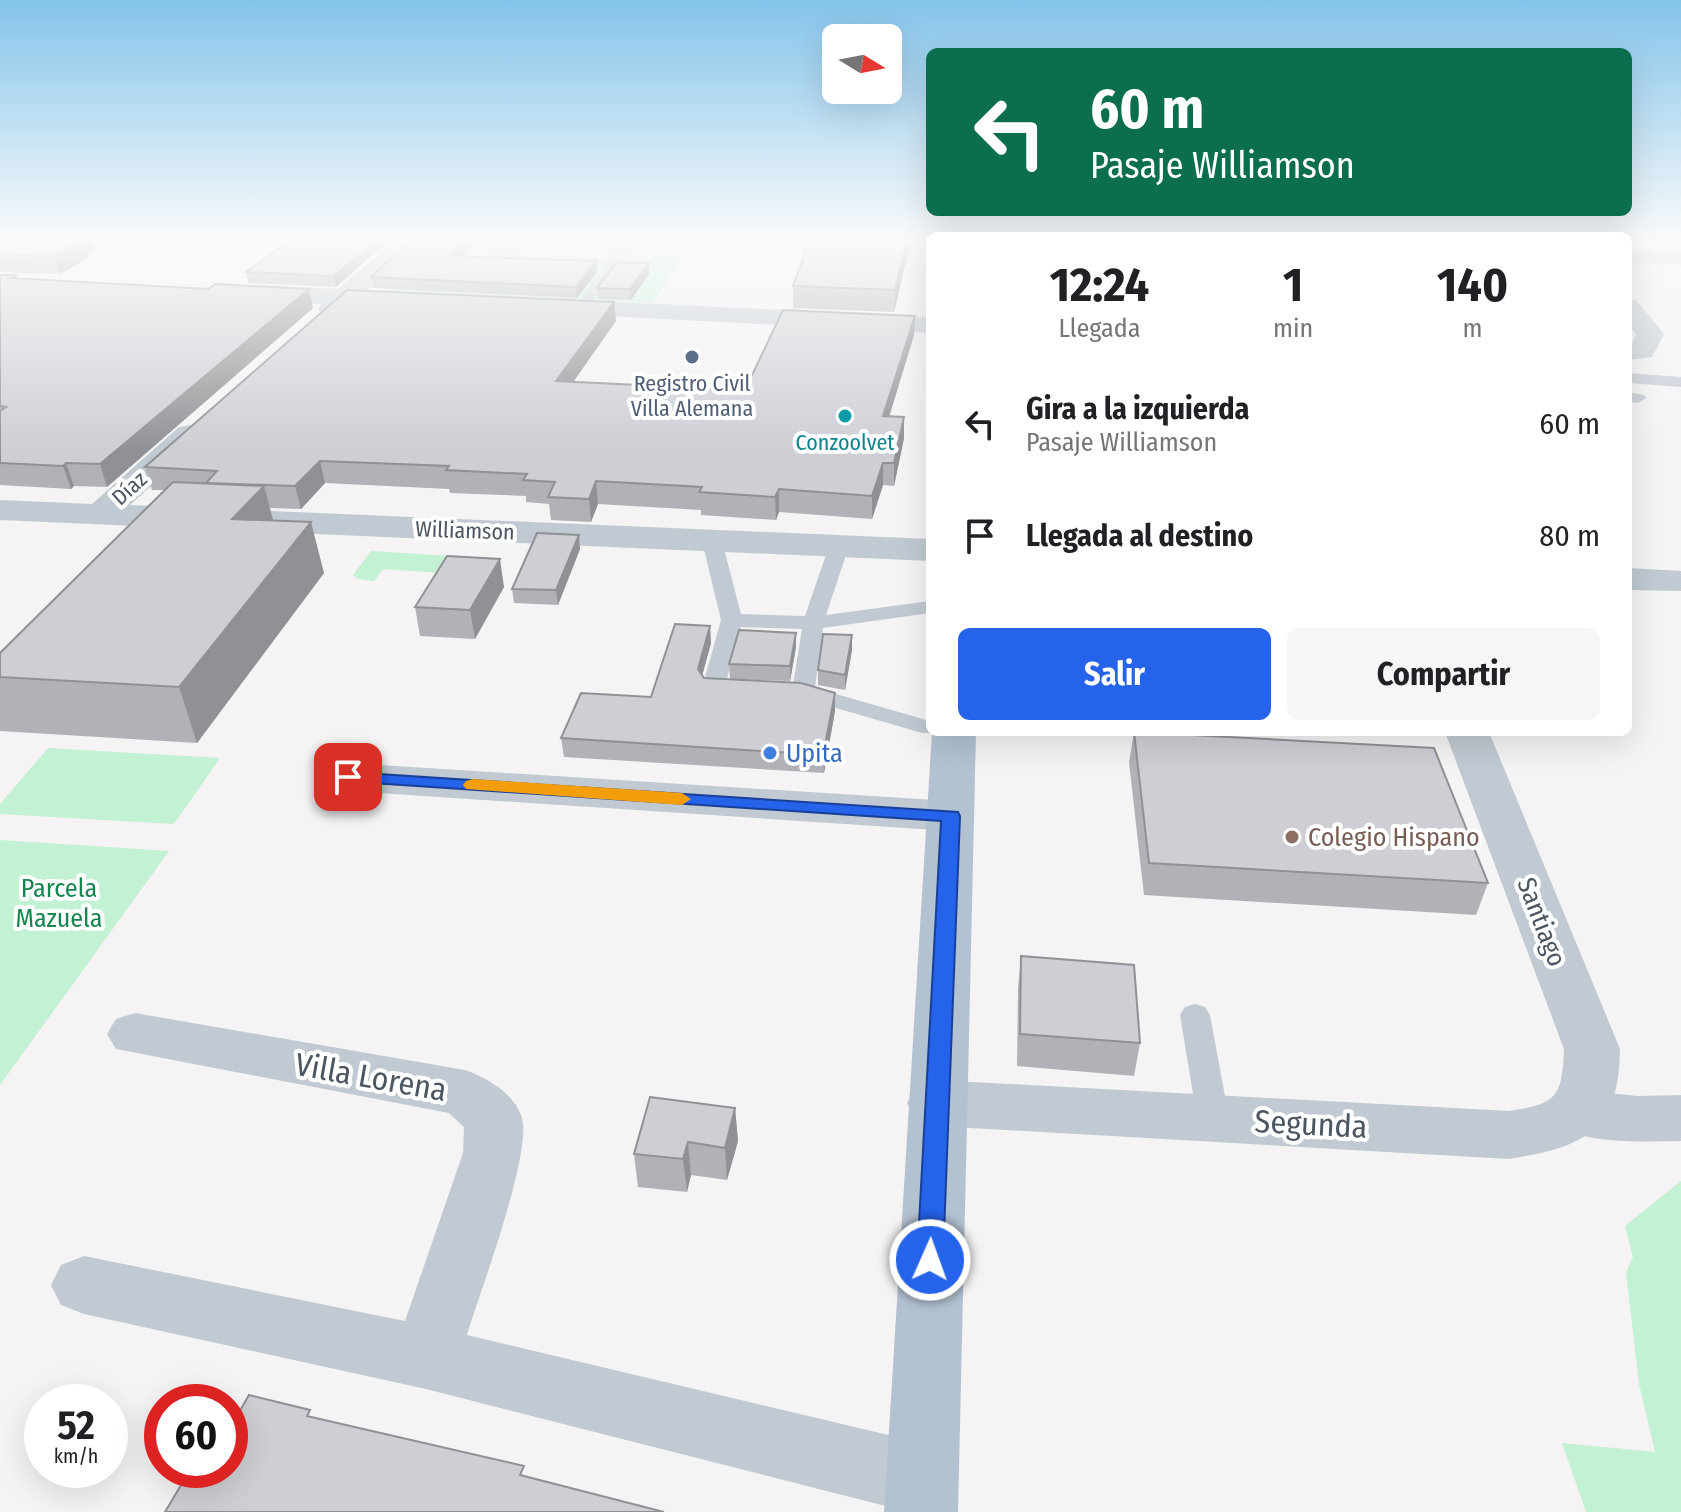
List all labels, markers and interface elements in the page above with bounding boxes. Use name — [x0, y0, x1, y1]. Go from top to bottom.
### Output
north arrow — [822, 24, 902, 104]
map controls — [822, 24, 902, 104]
text: 60 m — [1090, 76, 1204, 143]
icon: left — [958, 80, 1062, 184]
text: Pasaje Williamson — [1090, 144, 1355, 188]
text: 12:24 — [1050, 256, 1149, 314]
text: 1 — [1283, 256, 1303, 314]
text: 140 — [1437, 256, 1508, 314]
text: Llegada — [1059, 313, 1140, 344]
text: min — [1273, 313, 1313, 344]
text: m — [1463, 313, 1483, 344]
marker: Registro Civil Villa Alemana — [683, 348, 701, 366]
place label: Registro Civil Villa Alemana — [631, 370, 753, 422]
text: Gira a la izquierda — [1026, 391, 1249, 427]
icon: left — [958, 402, 1002, 446]
text: 60 m — [1539, 406, 1600, 442]
marker: Conzoolvet — [836, 407, 854, 425]
text: Pasaje Williamson — [1026, 427, 1217, 458]
place label: Conzoolvet — [796, 429, 895, 456]
street label: Díaz — [106, 465, 153, 511]
icon: arrive — [958, 514, 1002, 558]
street label: Williamson — [415, 515, 515, 546]
text: Llegada al destino — [1026, 518, 1253, 554]
text: 80 m — [1539, 518, 1600, 554]
button: Salir — [958, 628, 1271, 720]
button: Compartir — [1287, 628, 1600, 720]
place label: Upita — [786, 738, 843, 769]
pin — [314, 743, 382, 811]
marker: Upita — [761, 744, 779, 762]
icon: arrive — [326, 755, 370, 799]
place label: Colegio Hispano — [1308, 822, 1480, 853]
marker: Colegio Hispano — [1283, 828, 1301, 846]
park label: Parcela Mazuela — [15, 873, 103, 934]
street label: Santiago — [1511, 874, 1573, 971]
street label: Villa Lorena — [292, 1045, 450, 1109]
street label: Segunda — [1254, 1102, 1368, 1146]
position arrow — [888, 1218, 972, 1302]
speed limit sign: 60 — [144, 1384, 248, 1488]
text: 52 — [57, 1402, 95, 1450]
text: km/h — [54, 1444, 98, 1468]

